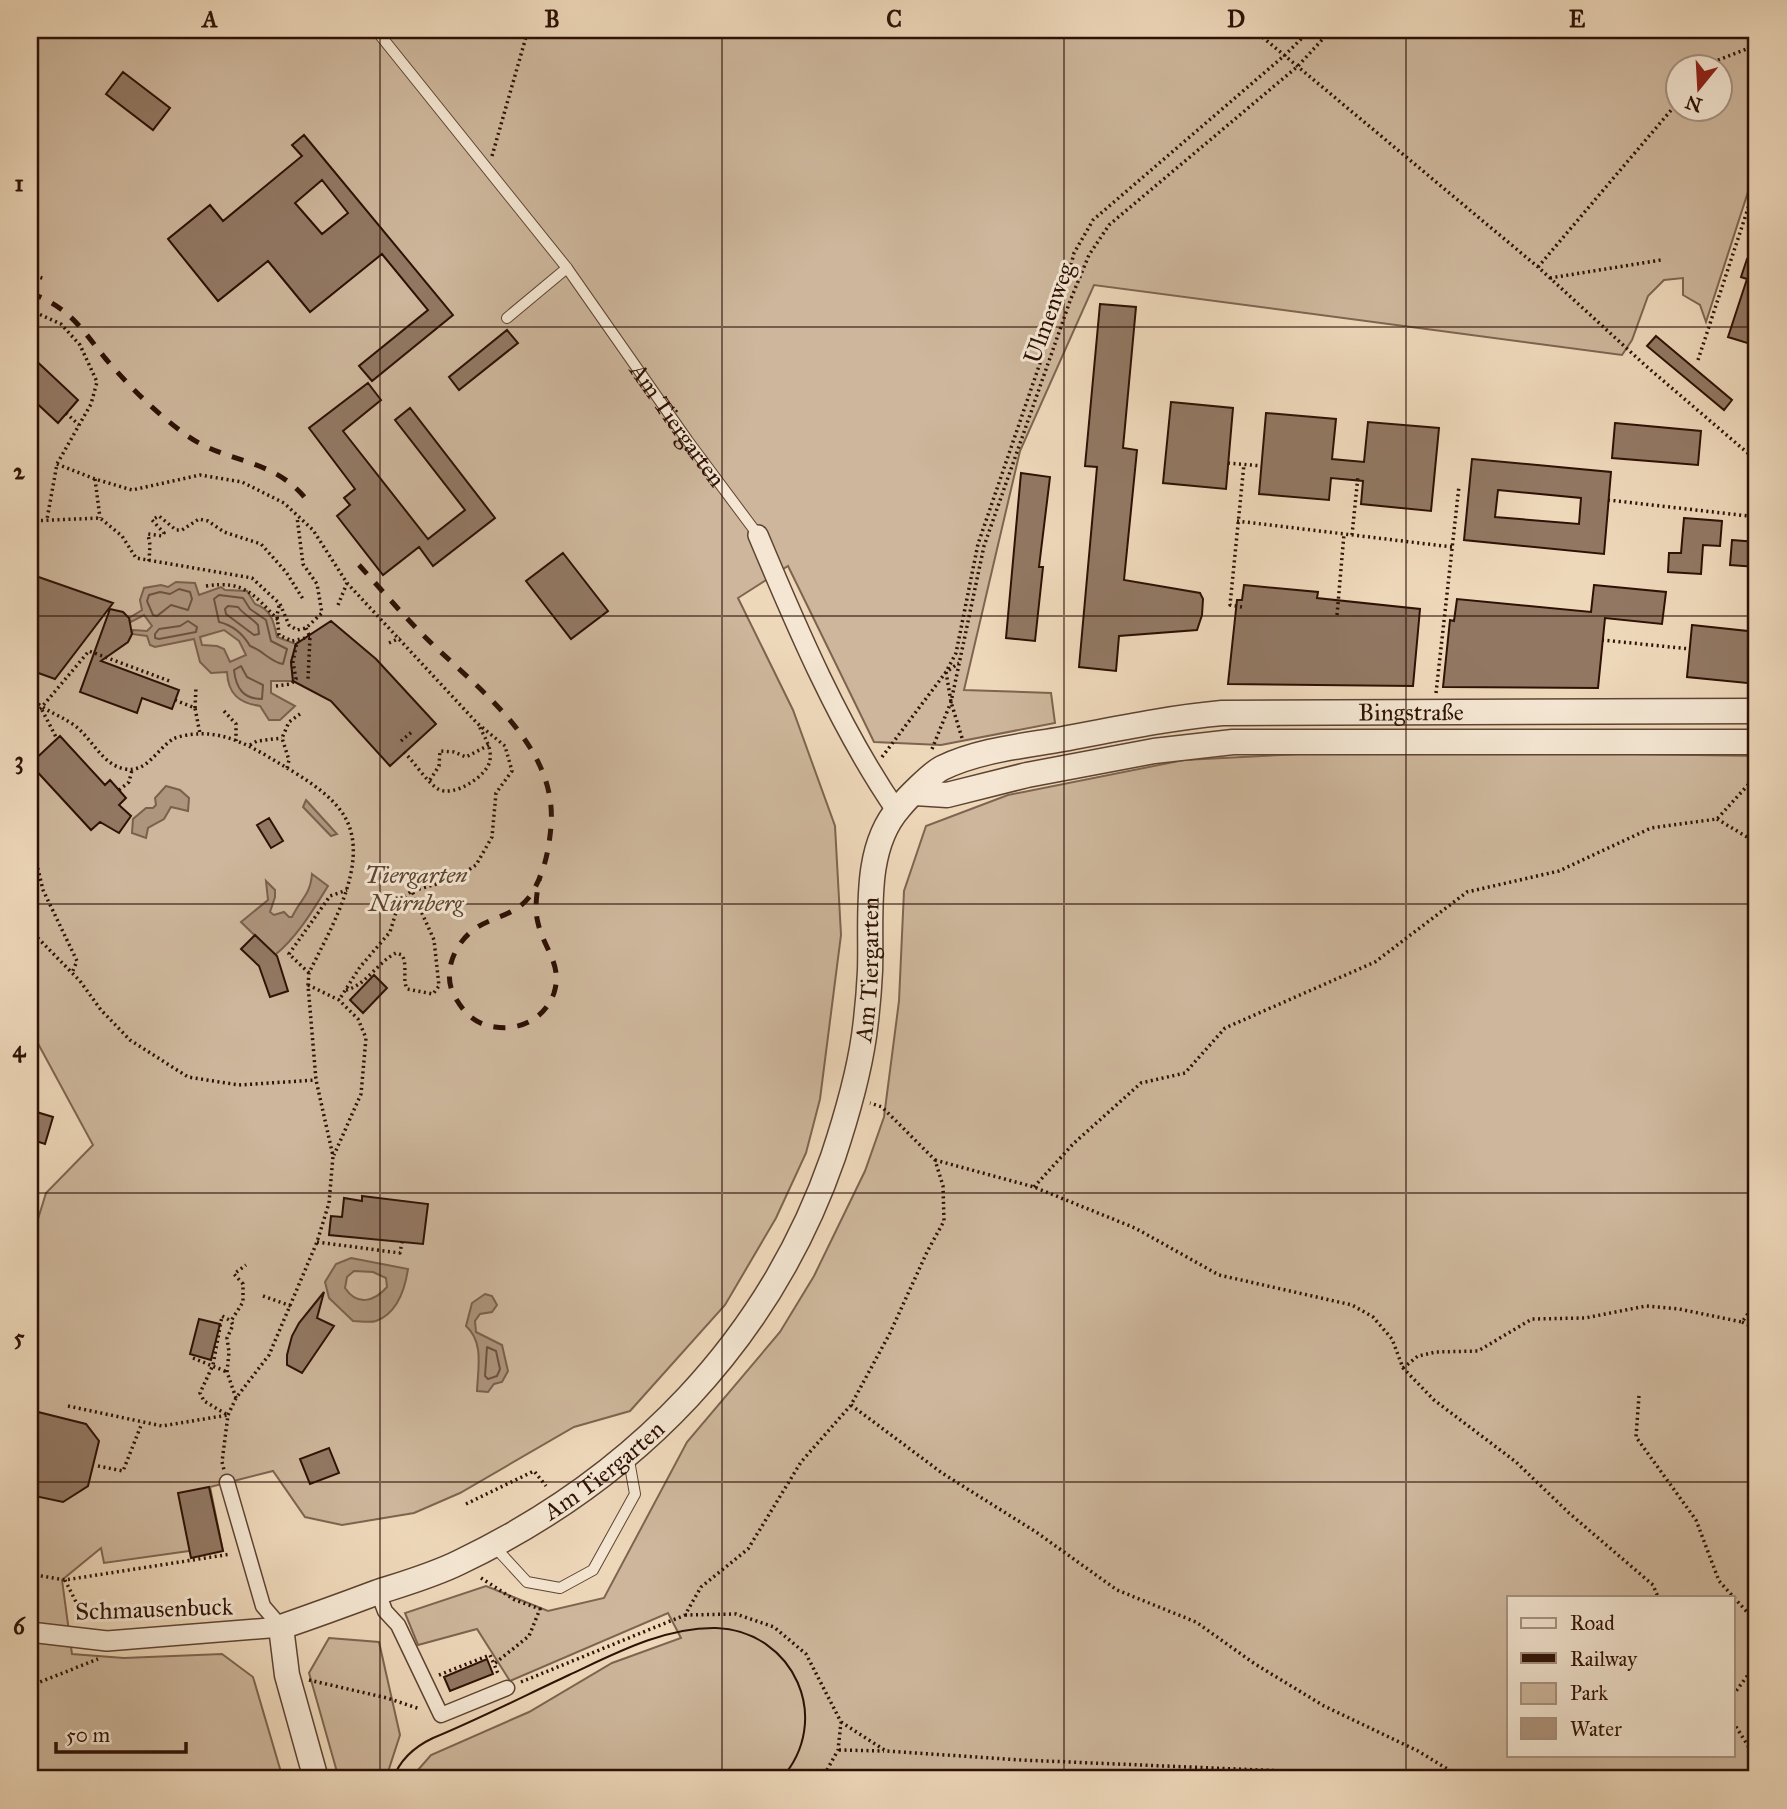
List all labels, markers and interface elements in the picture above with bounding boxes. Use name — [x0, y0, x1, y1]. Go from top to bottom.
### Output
text: A — [200, 5, 218, 33]
text: B — [544, 5, 560, 33]
text: C — [886, 5, 902, 33]
text: D — [1227, 5, 1245, 33]
text: E — [1569, 5, 1586, 33]
north arrow — [1664, 52, 1734, 122]
text: N — [1683, 90, 1705, 117]
text: 1 — [14, 169, 24, 197]
street label: Ulmenweg — [1017, 258, 1081, 367]
street label: Am Tiergarten — [622, 356, 732, 493]
text: 2 — [13, 457, 25, 485]
street label: Bingstraße — [1358, 697, 1464, 727]
text: 3 — [14, 746, 24, 775]
park label: Tiergarten Nürnberg — [364, 860, 468, 918]
street label: Am Tiergarten — [848, 897, 886, 1045]
text: 4 — [13, 1035, 27, 1063]
text: 5 — [14, 1323, 25, 1351]
street label: Am Tiergarten — [537, 1414, 671, 1527]
street label: Schmausenbuck — [75, 1591, 234, 1627]
legend — [1507, 1596, 1734, 1756]
text: Road — [1570, 1610, 1615, 1636]
text: 6 — [13, 1612, 26, 1640]
text: Railway — [1570, 1646, 1638, 1672]
text: Park — [1570, 1680, 1608, 1706]
scale bar — [56, 1711, 186, 1755]
text: Water — [1570, 1716, 1622, 1742]
text: 50 m — [66, 1722, 111, 1748]

